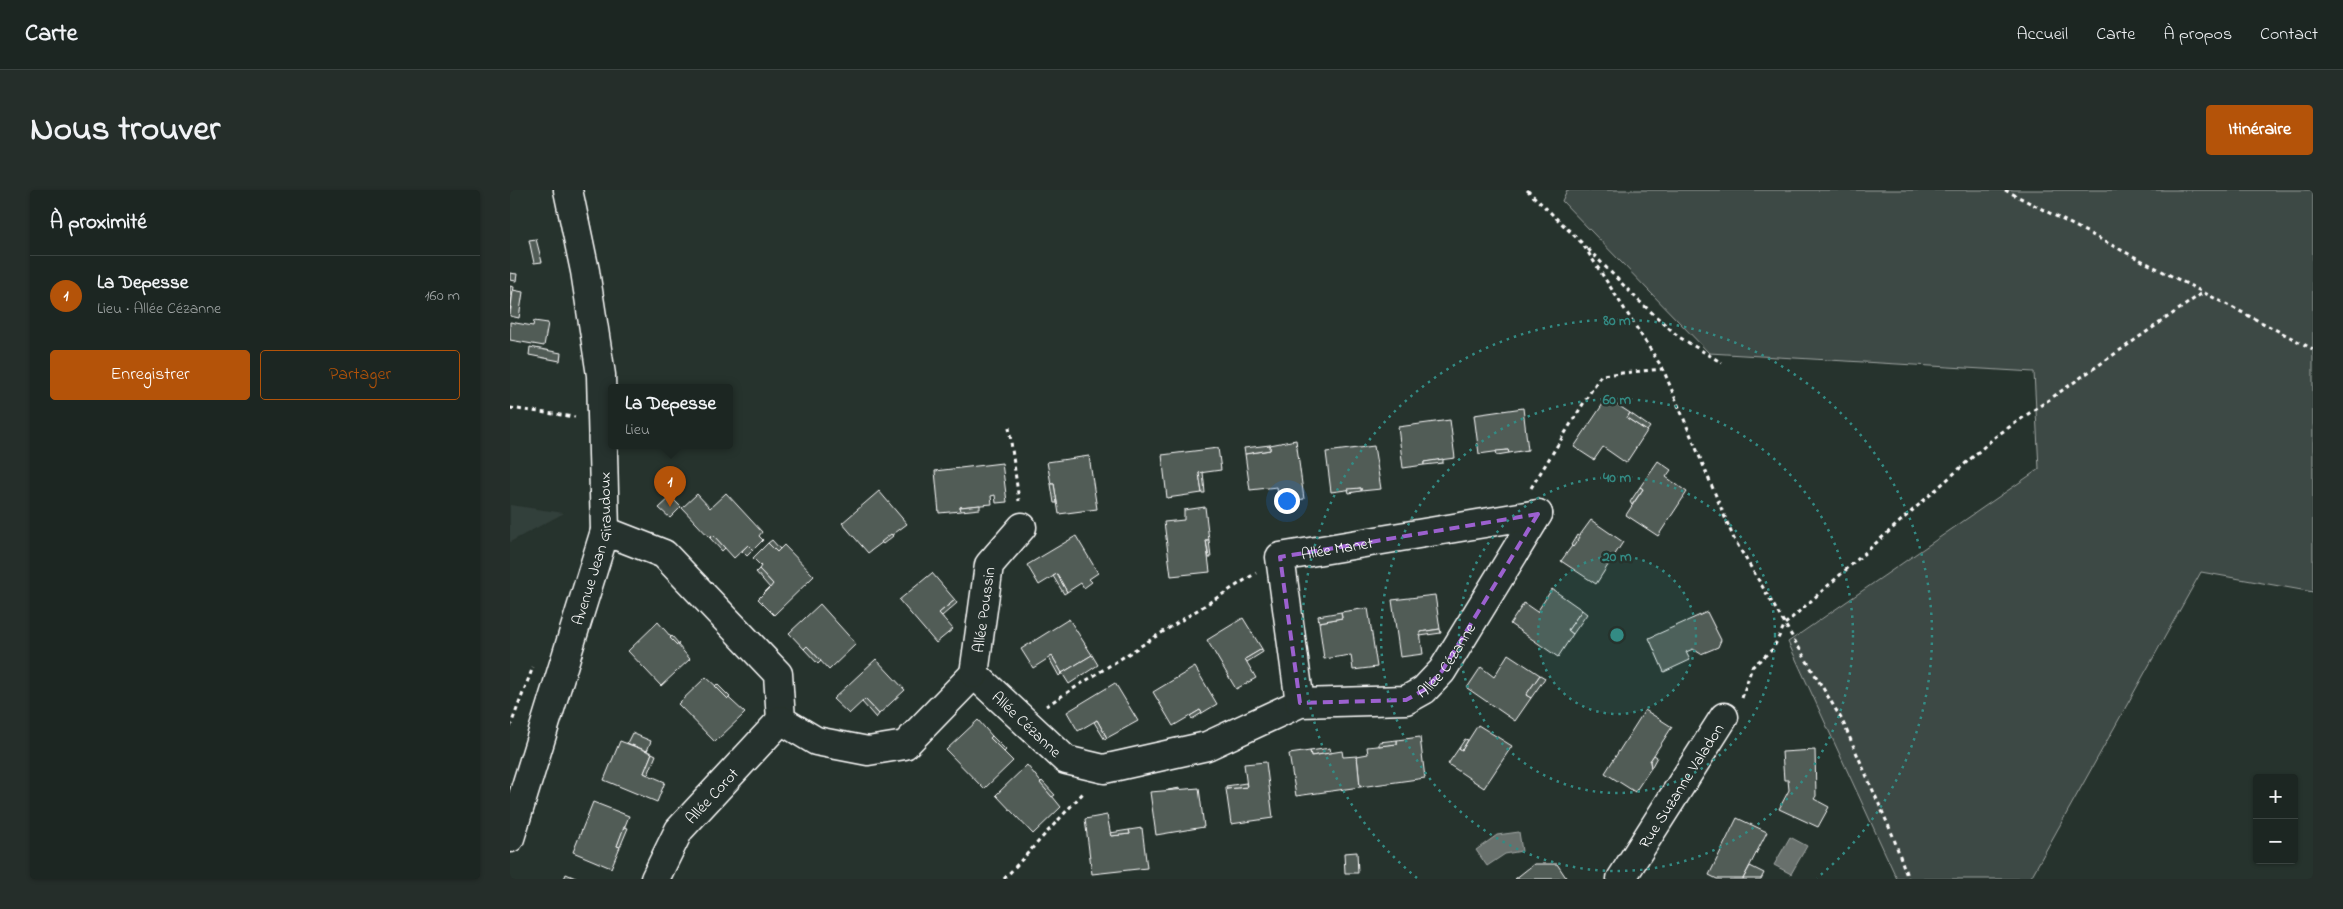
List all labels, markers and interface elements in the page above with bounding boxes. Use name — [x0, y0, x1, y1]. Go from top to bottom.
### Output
text: Carte — [25, 17, 77, 52]
text: Accueil — [2016, 22, 2068, 48]
text: Carte — [2096, 22, 2135, 48]
text: À propos — [2163, 22, 2232, 48]
text: Contact — [2260, 22, 2318, 48]
text: Nous trouver — [30, 105, 220, 156]
button: Itinéraire — [2206, 105, 2313, 155]
text: À proximité — [50, 208, 147, 238]
text: La Depesse — [97, 270, 188, 297]
text: 1 — [63, 284, 69, 308]
text: 160 m — [425, 284, 460, 308]
text: Lieu · Allée Cézanne — [97, 297, 221, 321]
text: 80 m — [1602, 310, 1631, 332]
button: Enregistrer — [50, 350, 250, 400]
button: Partager — [260, 350, 460, 400]
popup — [608, 384, 733, 449]
text: 60 m — [1602, 389, 1632, 411]
text: La Depesse — [625, 391, 716, 418]
text: Lieu — [625, 418, 650, 442]
pin: 1 — [654, 466, 686, 507]
text: 40 m — [1602, 467, 1631, 489]
street label: Avenue Jean Giraudoux — [567, 472, 619, 628]
your location — [1274, 488, 1300, 514]
street label: Allée Manet — [1299, 532, 1375, 567]
text: 20 m — [1601, 546, 1632, 568]
street label: Allée Poussin — [967, 565, 1003, 654]
street label: Allée Cézanne — [1413, 618, 1483, 706]
centre of rings — [1608, 626, 1626, 644]
street label: Allée Cézanne — [986, 686, 1067, 765]
street label: Rue Suzanne Valadon — [1634, 719, 1731, 853]
street label: Allée Corot — [680, 763, 746, 830]
map controls — [2253, 774, 2298, 864]
button: + — [2253, 774, 2298, 819]
button: − — [2253, 819, 2298, 864]

